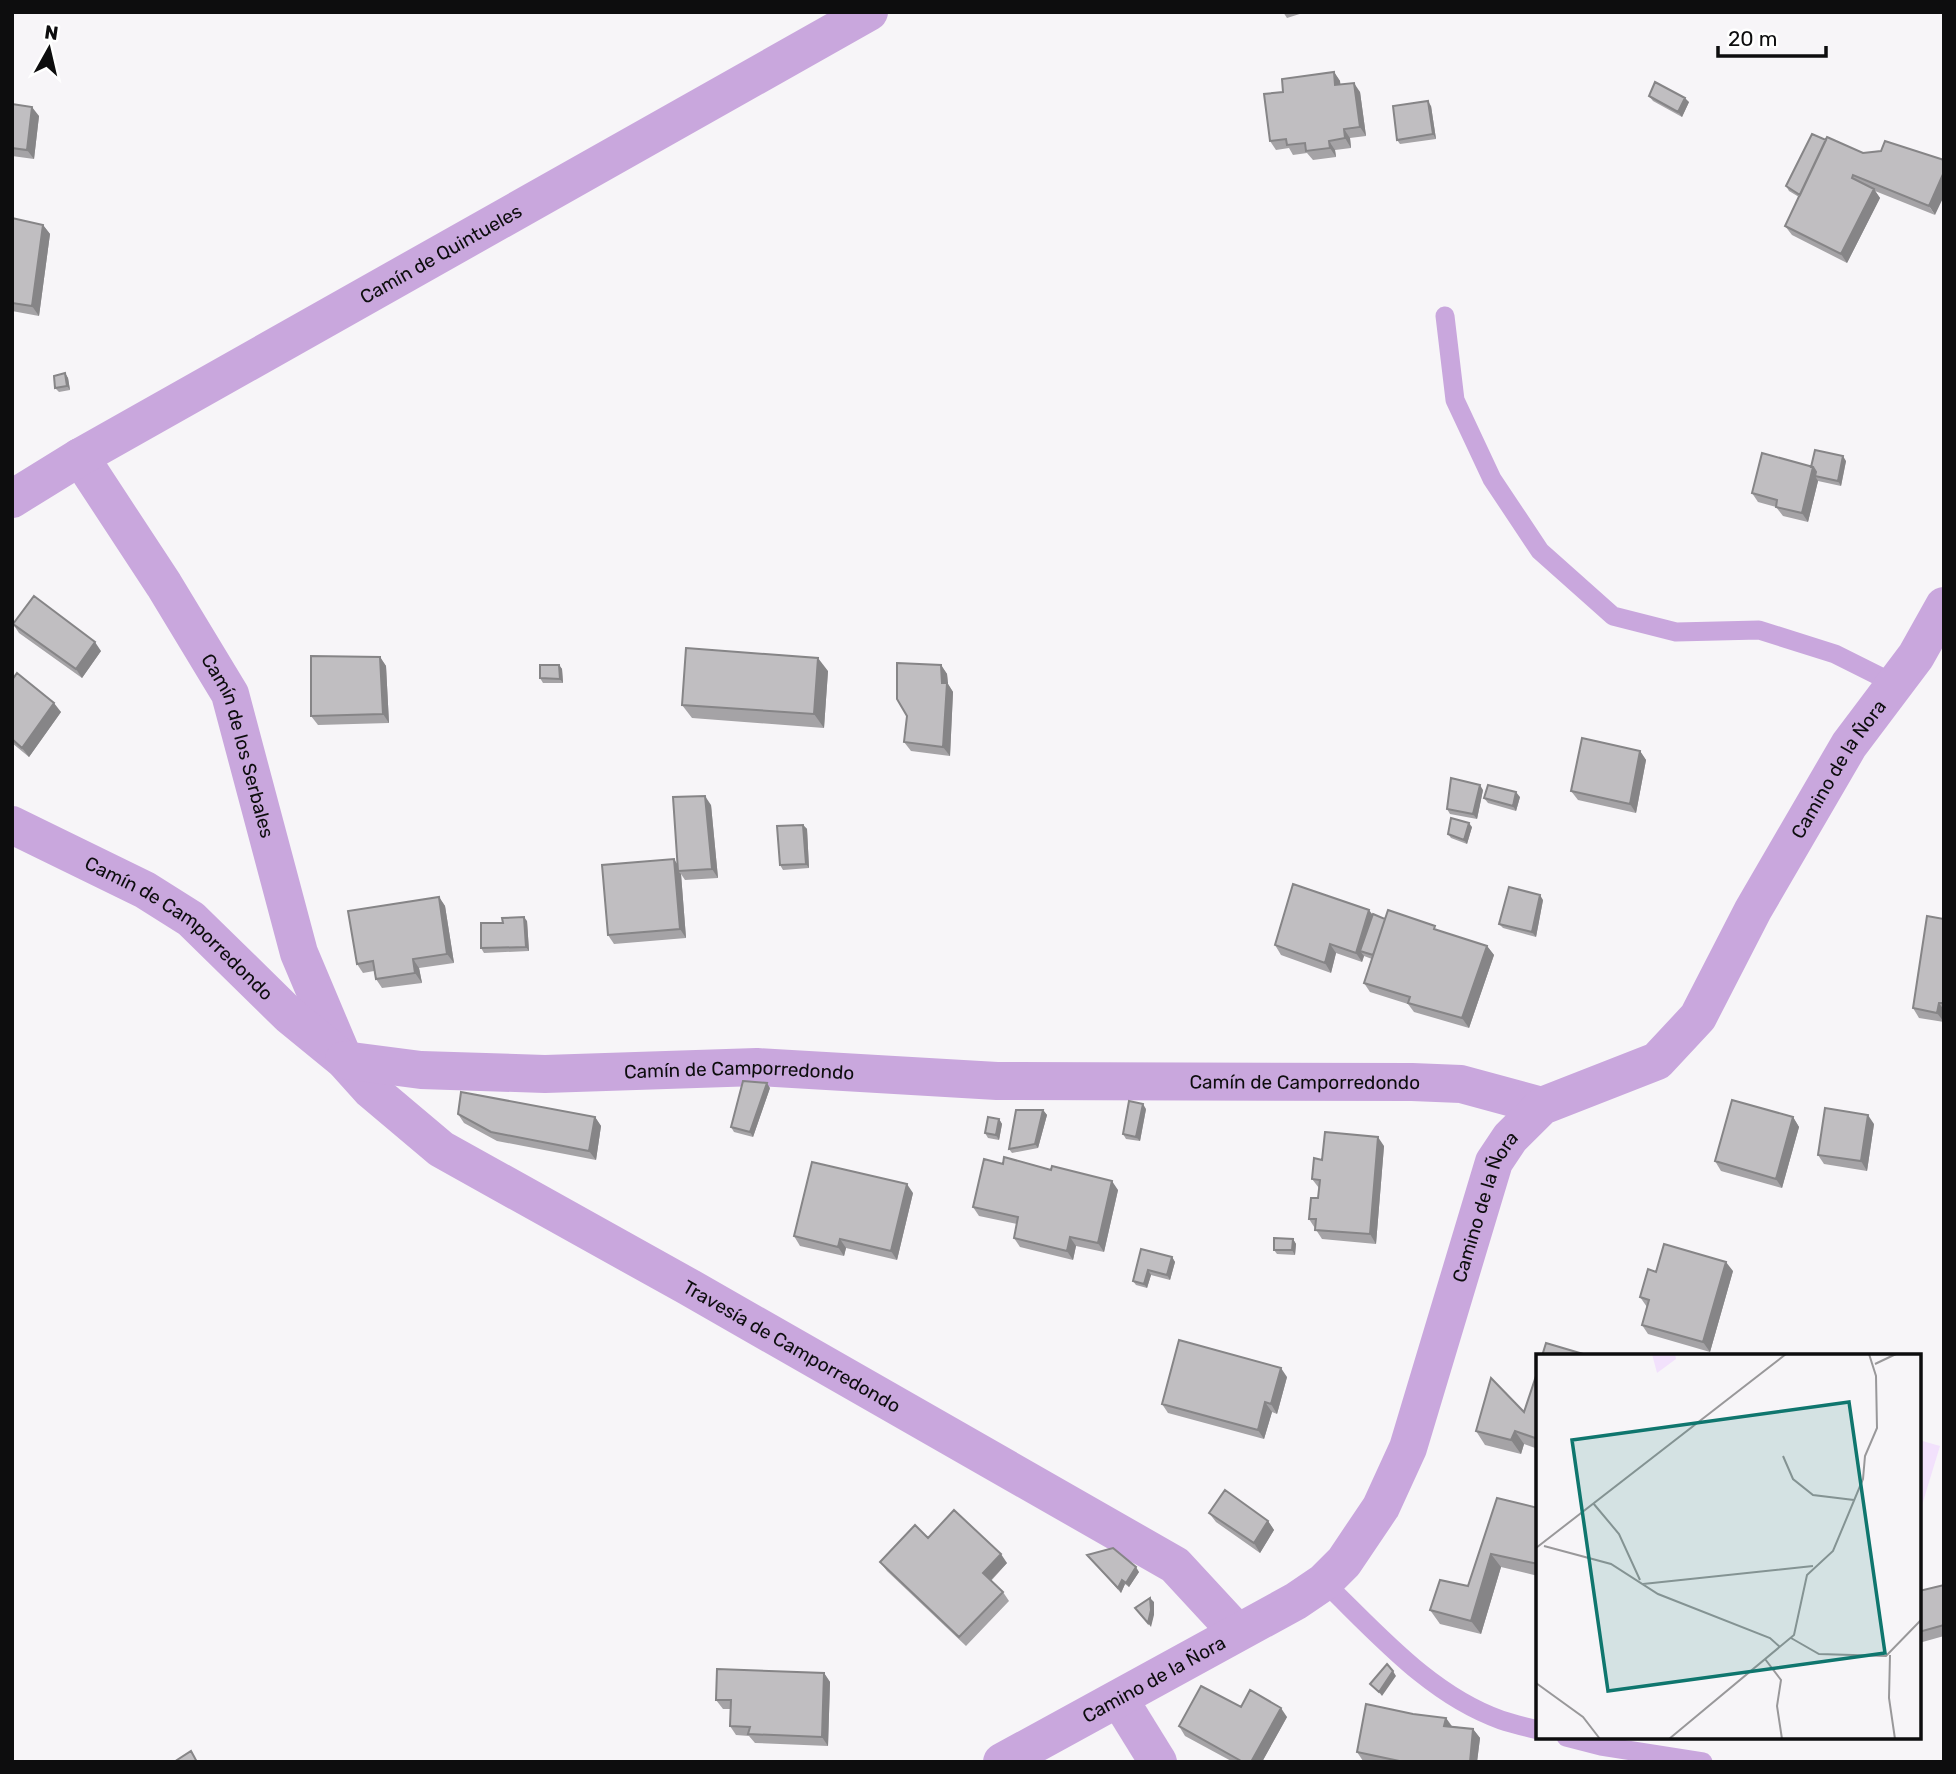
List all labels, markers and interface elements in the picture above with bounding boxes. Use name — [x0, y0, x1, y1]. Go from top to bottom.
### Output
north arrow — [14, 14, 84, 84]
scale bar — [1718, 14, 1826, 58]
text: N — [43, 20, 60, 45]
text: 20 m — [1728, 26, 1777, 51]
street label: Camín de Quintueles — [356, 199, 526, 308]
street label: Camín de los Serbales — [197, 649, 279, 840]
street label: Camino de la Ñora — [1786, 695, 1891, 842]
street label: Camín de Camporredondo — [81, 851, 278, 1005]
street label: Camín de Camporredondo — [624, 1055, 855, 1084]
street label: Camín de Camporredondo — [1189, 1070, 1421, 1094]
street label: Camino de la Ñora — [1447, 1126, 1522, 1285]
street label: Travesía de Camporredondo — [679, 1275, 905, 1417]
inset map — [1536, 1354, 1921, 1739]
street label: Camino de la Ñora — [1078, 1630, 1229, 1727]

